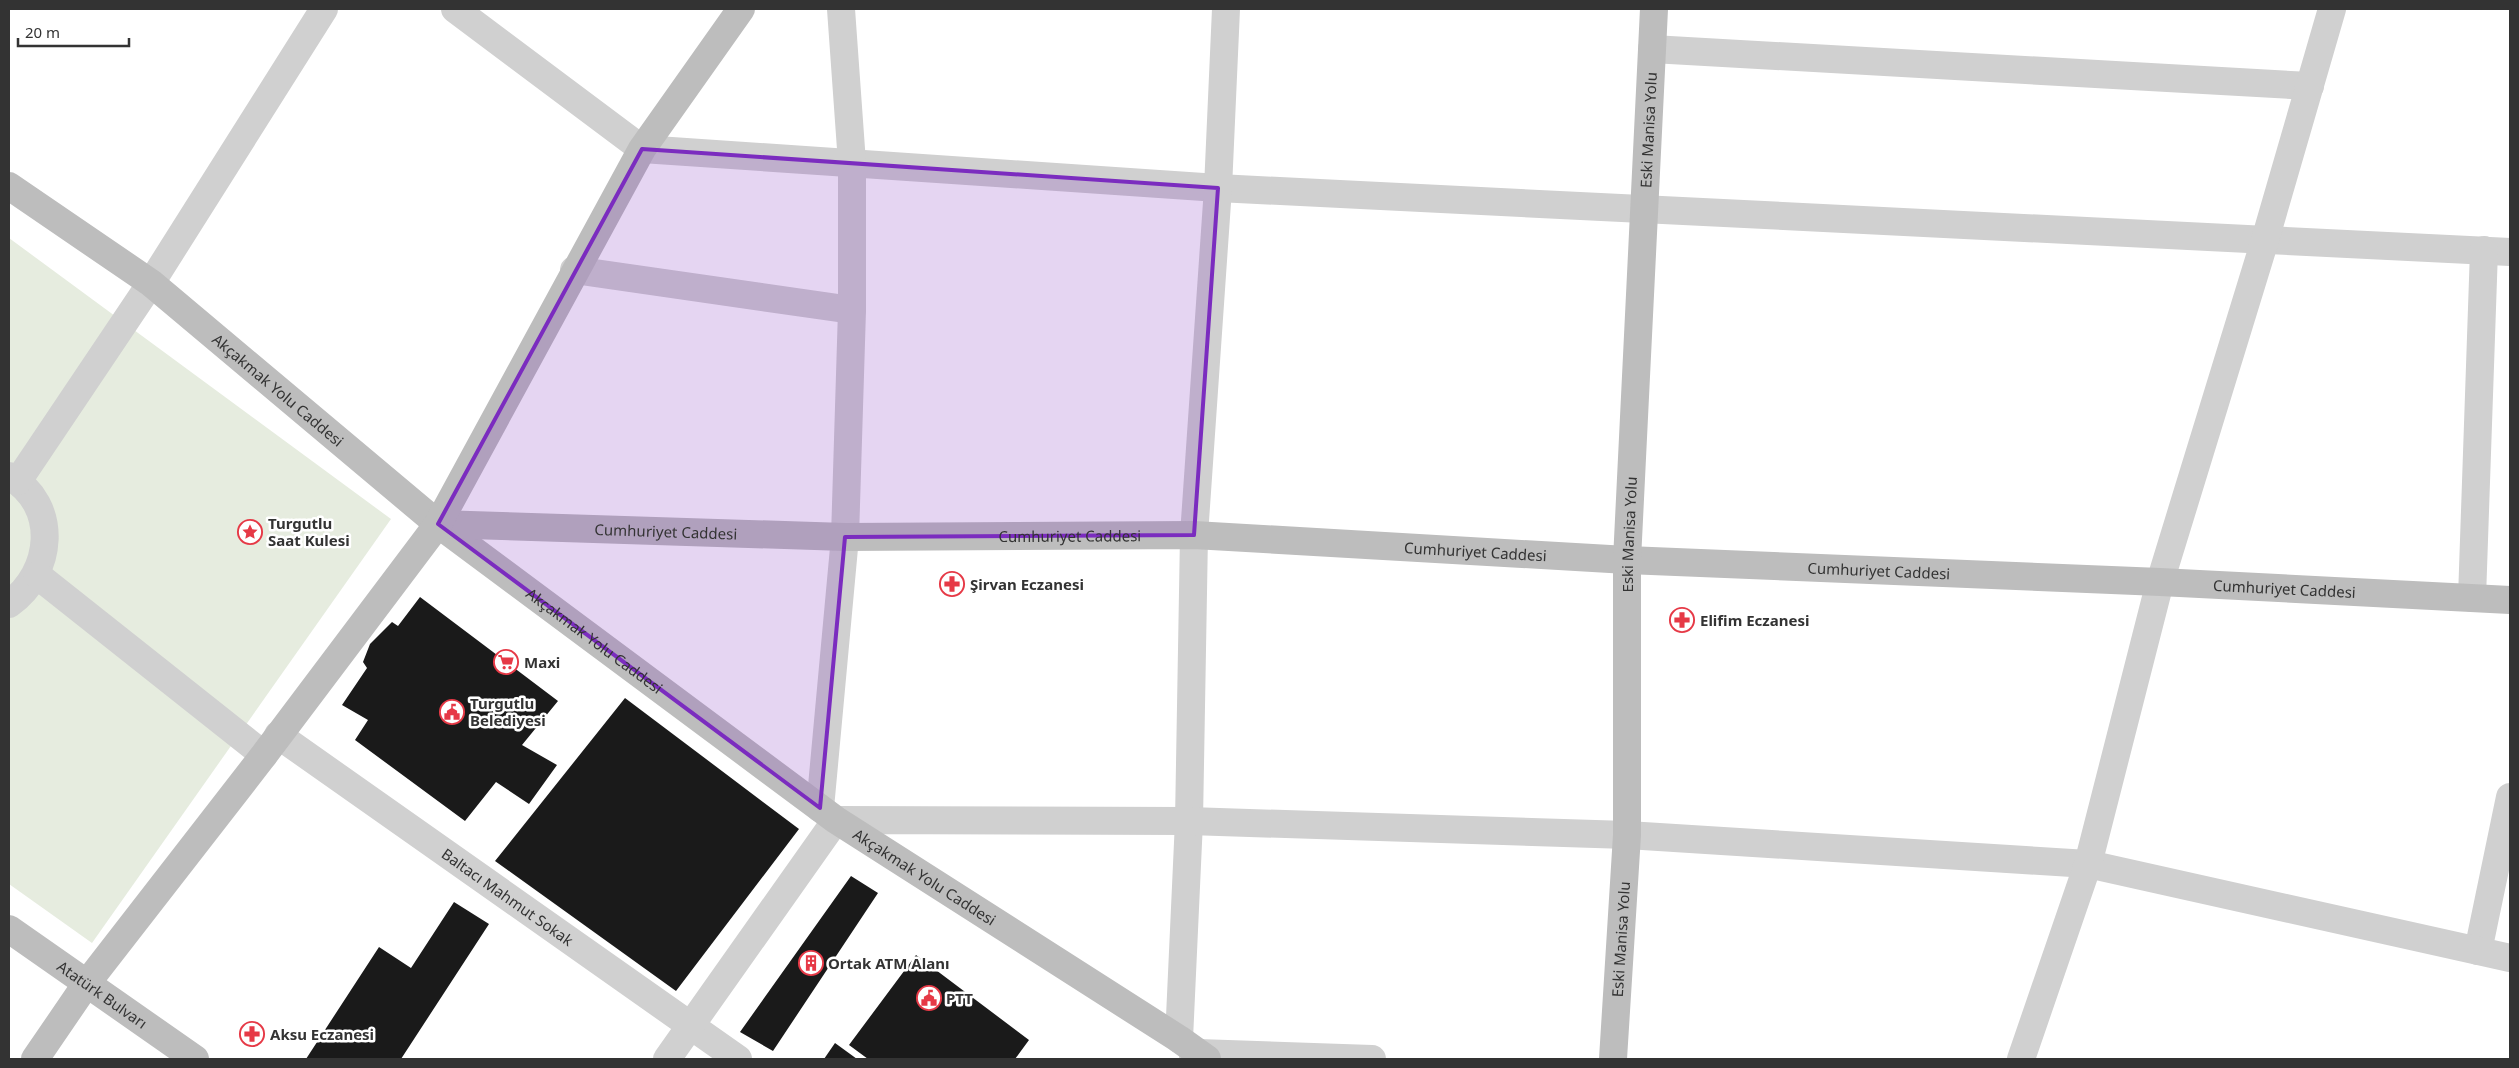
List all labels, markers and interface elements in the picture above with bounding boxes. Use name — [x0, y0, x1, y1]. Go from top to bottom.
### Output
scale bar — [18, 15, 129, 47]
text: 20 m — [25, 22, 60, 42]
street label: Eski Manisa Yolu — [1635, 72, 1661, 188]
street label: Akçakmak Yolu Caddesi — [208, 329, 348, 451]
street label: Eski Manisa Yolu — [1617, 476, 1641, 592]
place label: Turgutlu Saat Kulesi — [268, 513, 350, 550]
place icon: Turgutlu Saat Kulesi — [237, 519, 263, 545]
street label: Cumhuriyet Caddesi — [594, 519, 738, 544]
street label: Cumhuriyet Caddesi — [998, 525, 1141, 546]
street label: Cumhuriyet Caddesi — [1403, 537, 1547, 565]
street label: Cumhuriyet Caddesi — [1807, 557, 1951, 583]
pharmacy icon: Şirvan Eczanesi — [939, 571, 965, 597]
place label: Şirvan Eczanesi — [970, 574, 1084, 594]
street label: Cumhuriyet Caddesi — [2213, 575, 2356, 602]
street label: Akçakmak Yolu Caddesi — [522, 583, 667, 698]
pharmacy icon: Elifim Eczanesi — [1669, 607, 1695, 633]
place label: Elifim Eczanesi — [1700, 610, 1809, 630]
supermarket icon: Maxi — [493, 649, 519, 675]
place label: Maxi — [524, 652, 560, 672]
place label: Turgutlu Belediyesi — [470, 693, 546, 730]
public building icon: Turgutlu Belediyesi — [439, 699, 465, 725]
street label: Akçakmak Yolu Caddesi — [850, 824, 1000, 930]
street label: Baltacı Mahmut Sokak — [438, 844, 578, 950]
street label: Eski Manisa Yolu — [1607, 881, 1634, 998]
building icon: Ortak ATM Alanı — [798, 950, 824, 976]
place label: Ortak ATM Alanı — [828, 953, 949, 973]
street label: Atatürk Bulvarı — [54, 956, 151, 1033]
public building icon: PTT — [916, 985, 942, 1011]
place label: PTT — [946, 988, 973, 1008]
pharmacy icon: Aksu Eczanesi — [239, 1021, 265, 1047]
place label: Aksu Eczanesi — [270, 1024, 374, 1044]

